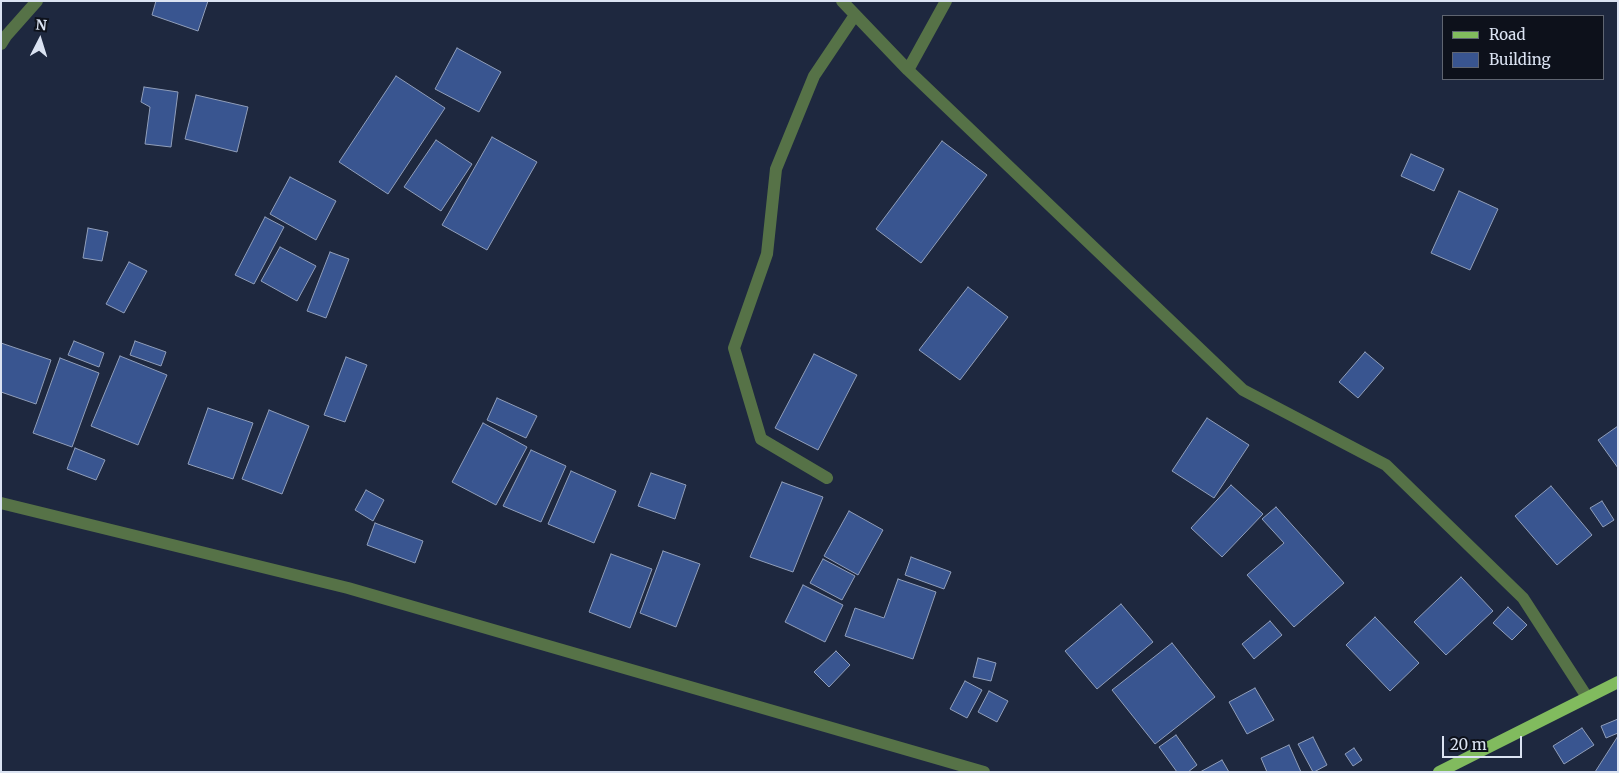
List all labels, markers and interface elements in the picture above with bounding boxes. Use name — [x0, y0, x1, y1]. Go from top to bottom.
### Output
north arrow — [15, 15, 65, 65]
legend — [1442, 15, 1604, 80]
text: N — [35, 16, 48, 35]
text: Road — [1489, 25, 1525, 44]
text: Building — [1489, 50, 1551, 69]
scale bar — [1444, 726, 1524, 758]
text: 20 m — [1450, 735, 1487, 754]

